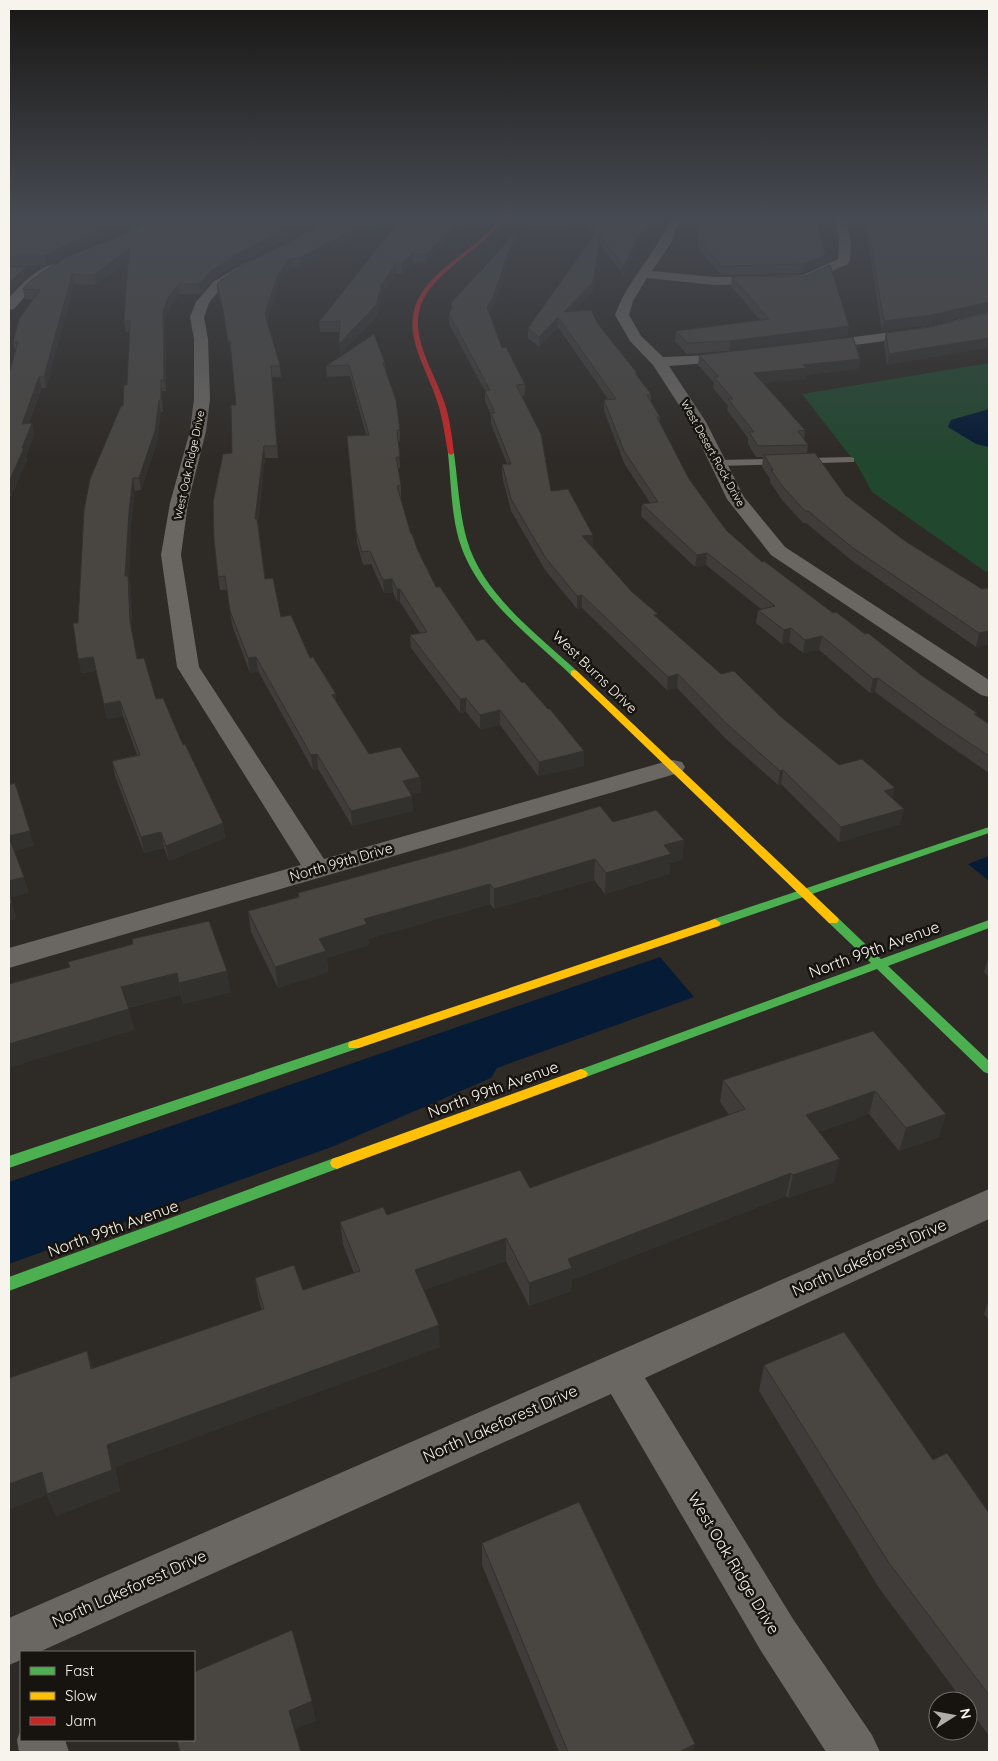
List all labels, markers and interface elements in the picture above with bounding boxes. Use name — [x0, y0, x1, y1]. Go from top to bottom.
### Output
street label: West Desert Rock Drive — [678, 397, 748, 509]
street label: West Oak Ridge Drive — [171, 409, 207, 521]
street label: West Burns Drive — [549, 627, 641, 717]
street label: North 99th Drive — [287, 839, 395, 885]
street label: North 99th Avenue — [806, 916, 942, 982]
street label: North 99th Avenue — [425, 1056, 561, 1122]
street label: North 99th Avenue — [45, 1195, 181, 1261]
street label: North Lakeforest Drive — [789, 1214, 949, 1300]
street label: North Lakeforest Drive — [420, 1380, 580, 1466]
street label: West Oak Ridge Drive — [684, 1488, 784, 1638]
street label: North Lakeforest Drive — [49, 1545, 209, 1631]
legend — [20, 1651, 195, 1741]
text: Fast — [65, 1661, 94, 1680]
text: Slow — [65, 1686, 97, 1705]
north arrow — [928, 1691, 978, 1741]
text: N — [956, 1707, 976, 1720]
text: Jam — [65, 1711, 96, 1730]

